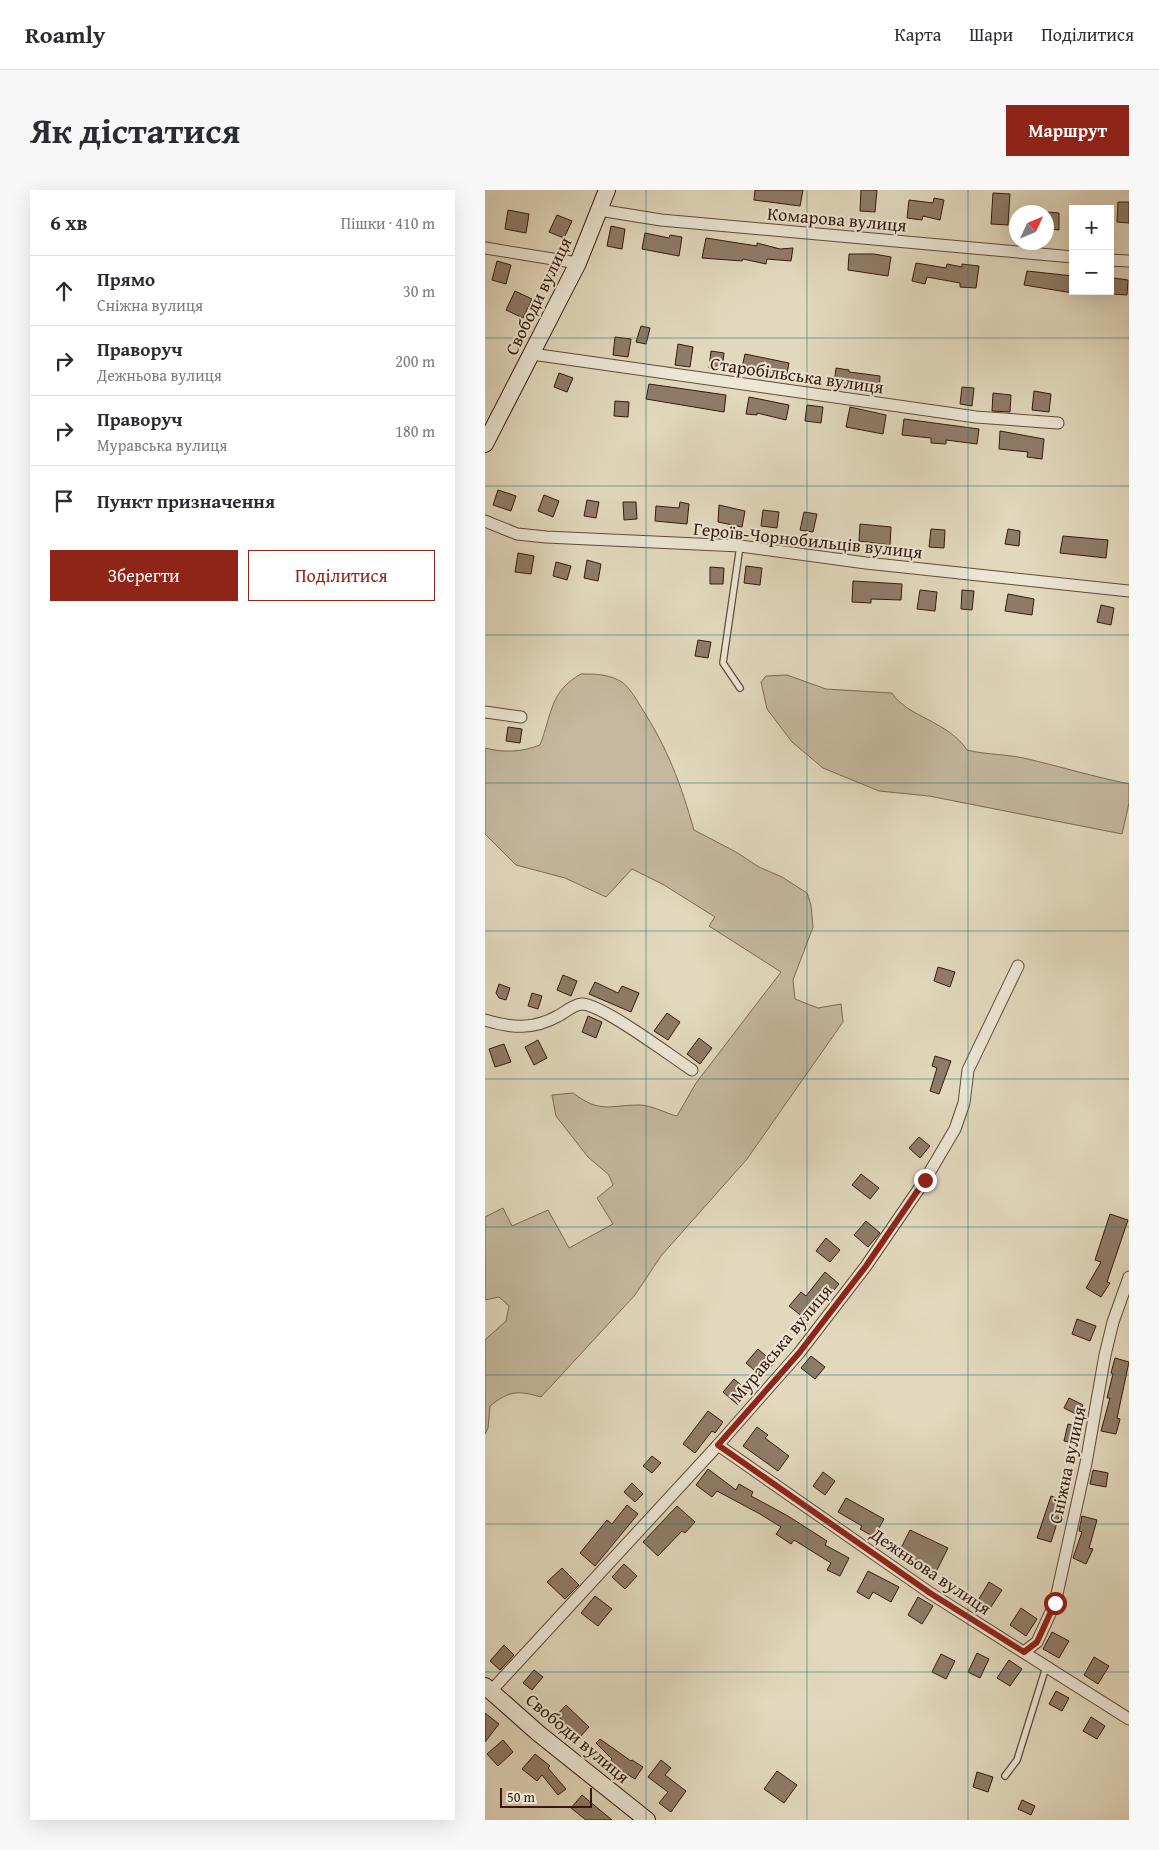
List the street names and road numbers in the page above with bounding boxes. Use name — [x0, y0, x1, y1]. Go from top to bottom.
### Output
street label: Комарова вулиця — [766, 199, 908, 239]
street label: Свободи вулиця — [498, 232, 578, 360]
street label: Старобільська вулиця — [708, 349, 886, 401]
street label: Героїв-Чорнобильців вулиця — [692, 515, 924, 565]
street label: Муравська вулиця — [724, 1278, 838, 1408]
street label: Сніжна вулиця — [1041, 1404, 1093, 1526]
street label: Дежньова вулиця — [864, 1520, 997, 1621]
street label: Свободи вулиця — [520, 1686, 636, 1790]

